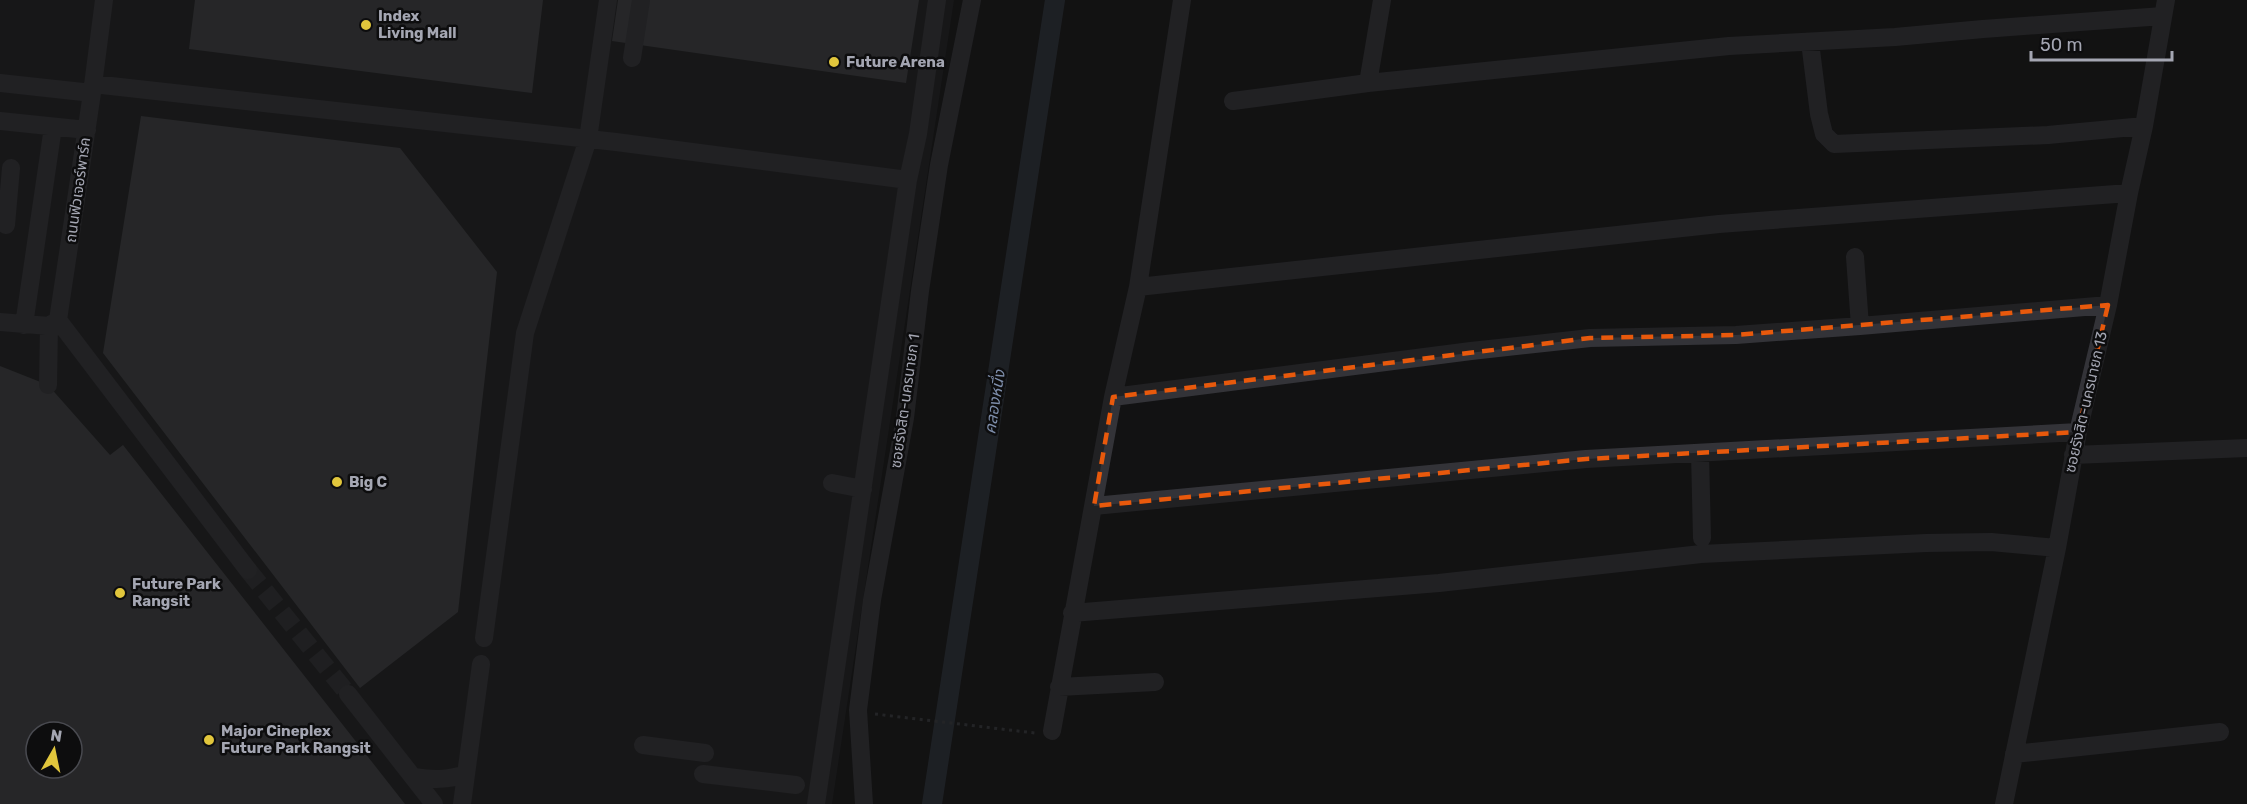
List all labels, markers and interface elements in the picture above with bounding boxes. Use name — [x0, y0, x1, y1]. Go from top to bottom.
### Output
place label: Index Living Mall — [378, 7, 457, 42]
marker: Index Living Mall — [359, 18, 373, 32]
scale bar — [2031, 24, 2172, 62]
text: 50 m — [2040, 34, 2083, 56]
place label: Future Arena — [846, 53, 945, 71]
marker: Future Arena — [827, 55, 841, 69]
street label: ถนนฟิวเจอร์พาร์ค — [62, 136, 94, 244]
street label: ซอยรังสิต-นครนายก 13 — [2061, 330, 2111, 474]
street label: ซอยรังสิต-นครนายก 1 — [887, 333, 923, 469]
water label: คลองหนึ่ง — [978, 367, 1009, 435]
place label: Big C — [349, 473, 388, 491]
marker: Big C — [330, 475, 344, 489]
place label: Future Park Rangsit — [132, 575, 221, 610]
marker: Future Park Rangsit — [113, 586, 127, 600]
north arrow — [24, 720, 84, 780]
place label: Major Cineplex Future Park Rangsit — [221, 722, 371, 757]
text: N — [49, 725, 63, 746]
marker: Major Cineplex Future Park Rangsit — [202, 733, 216, 747]

